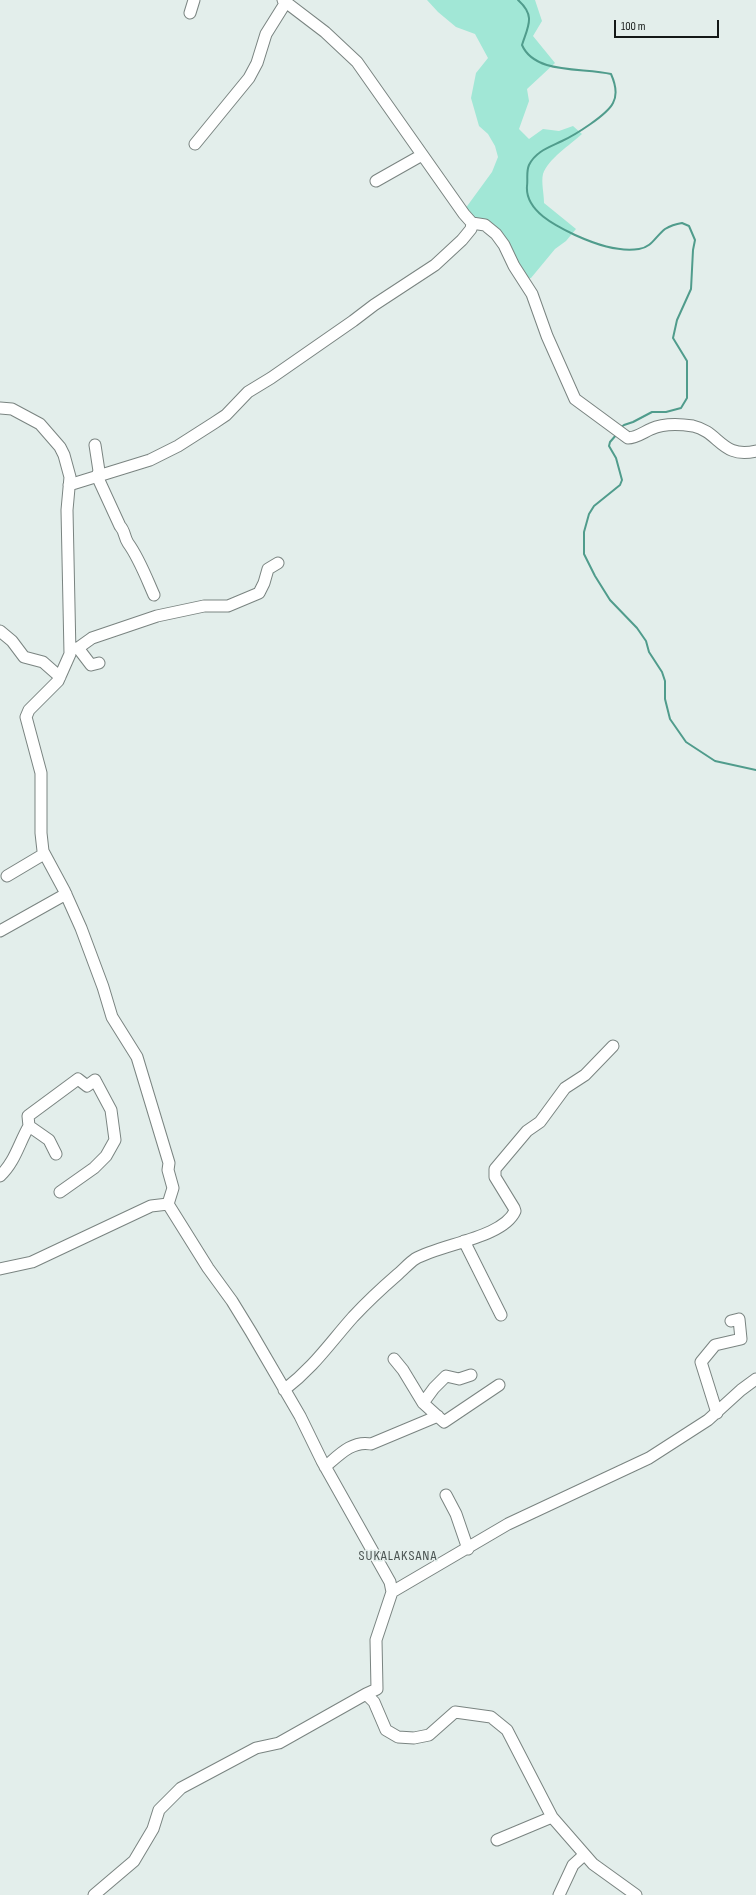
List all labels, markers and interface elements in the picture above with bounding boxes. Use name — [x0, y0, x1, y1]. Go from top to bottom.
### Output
scale bar — [616, 12, 721, 38]
text: 100 m — [621, 19, 646, 34]
district label: SUKALAKSANA — [358, 1548, 438, 1564]

